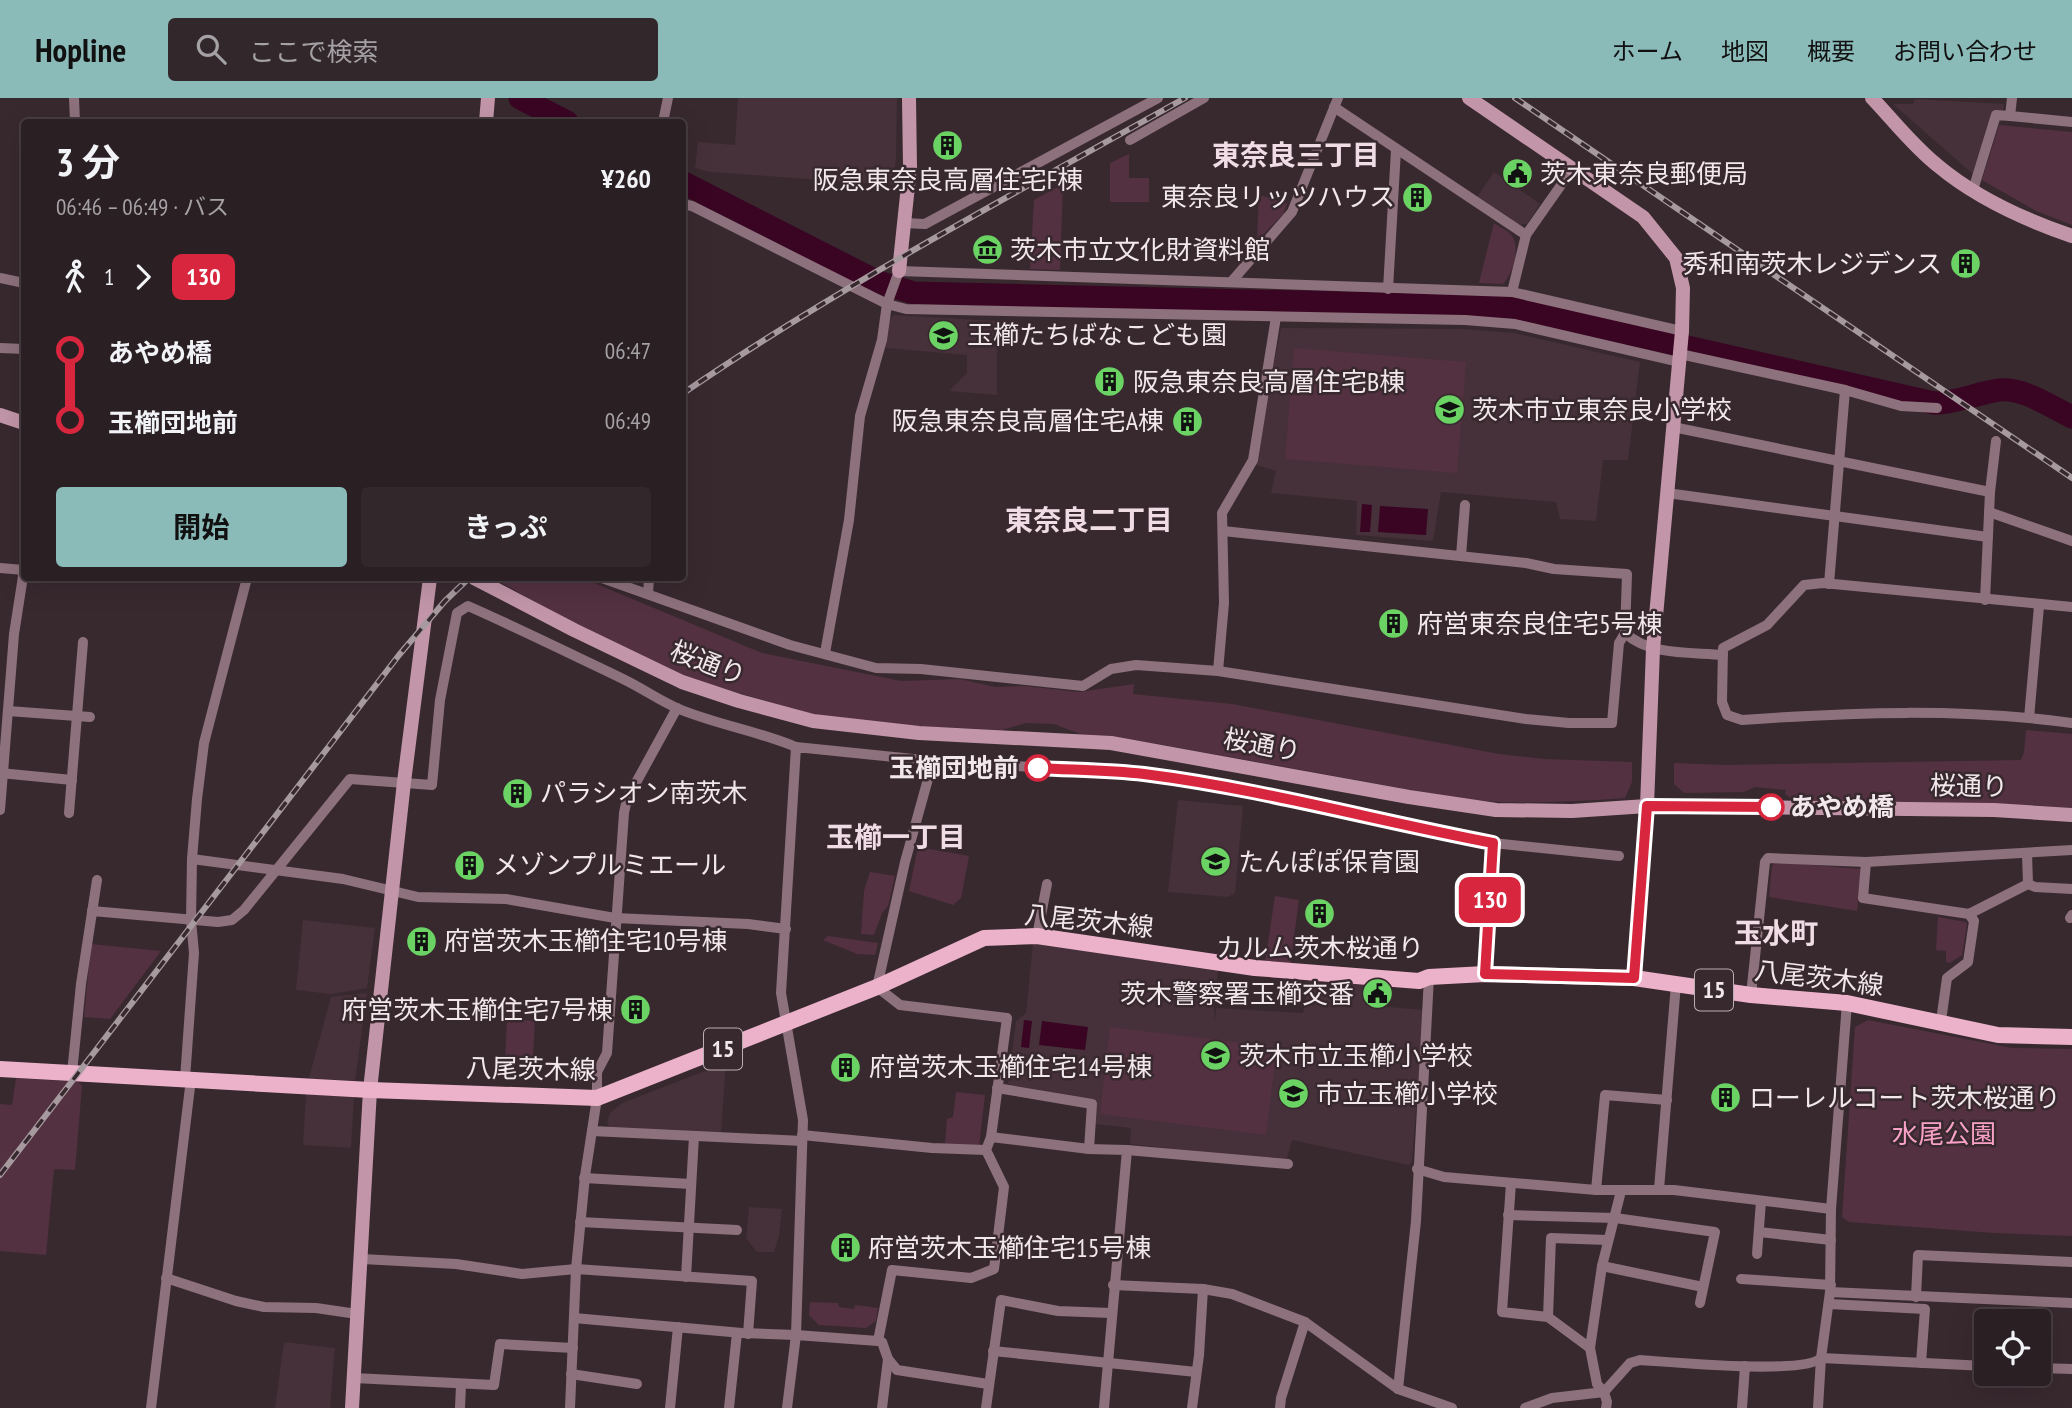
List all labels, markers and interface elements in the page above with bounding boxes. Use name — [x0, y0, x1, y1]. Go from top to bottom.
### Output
search box — [168, 18, 658, 81]
text: Hopline — [35, 28, 126, 71]
icon: search — [192, 30, 230, 68]
text: ここで検索 — [248, 35, 378, 68]
text: ホーム — [1612, 36, 1683, 67]
text: 地図 — [1721, 36, 1769, 67]
text: 概要 — [1807, 36, 1855, 67]
text: お問い合わせ — [1893, 36, 2037, 67]
building icon: 阪急東奈良高層住宅F棟 — [931, 128, 965, 162]
district label: 東奈良三丁目 — [1212, 136, 1380, 173]
text: 3 分 — [56, 137, 120, 186]
public building icon: 茨木東奈良郵便局 — [1500, 157, 1534, 191]
place label: 茨木東奈良郵便局 — [1540, 157, 1748, 190]
text: ¥260 — [601, 162, 651, 195]
place label: 阪急東奈良高層住宅F棟 — [813, 163, 1083, 196]
place label: 東奈良リッツハウス — [1161, 180, 1395, 213]
building icon: 東奈良リッツハウス — [1401, 180, 1435, 214]
text: 06:46 – 06:49 · バス — [56, 192, 229, 221]
museum icon: 茨木市立文化財資料館 — [970, 233, 1004, 267]
place label: 茨木市立文化財資料館 — [1010, 233, 1270, 266]
place label: 秀和南茨木レジデンス — [1683, 247, 1942, 280]
building icon: 秀和南茨木レジデンス — [1948, 247, 1982, 281]
icon: walk — [56, 258, 94, 296]
icon: forward — [124, 258, 162, 296]
text: 130 — [186, 261, 221, 292]
text: 1 — [104, 262, 114, 291]
school or university icon: 玉櫛たちばなこども園 — [927, 318, 961, 352]
place label: 玉櫛たちばなこども園 — [967, 318, 1227, 351]
text: あやめ橋 — [108, 336, 212, 369]
text: 06:47 — [605, 336, 651, 365]
building icon: 阪急東奈良高層住宅B棟 — [1093, 365, 1127, 399]
place label: 阪急東奈良高層住宅B棟 — [1133, 365, 1405, 398]
school or university icon: 茨木市立東奈良小学校 — [1432, 393, 1466, 427]
place label: 茨木市立東奈良小学校 — [1472, 393, 1732, 426]
place label: 阪急東奈良高層住宅A棟 — [892, 404, 1164, 437]
building icon: 阪急東奈良高層住宅A棟 — [1170, 404, 1204, 438]
text: 玉櫛団地前 — [108, 406, 238, 439]
text: 06:49 — [605, 406, 651, 435]
button: 開始 — [56, 487, 347, 567]
button: きっぷ — [361, 487, 651, 567]
district label: 東奈良二丁目 — [1005, 501, 1173, 538]
building icon: 府営東奈良住宅5号棟 — [1377, 607, 1411, 641]
place label: 府営東奈良住宅5号棟 — [1417, 607, 1663, 640]
street label: 桜通り — [666, 633, 751, 692]
street label: 桜通り — [1221, 721, 1303, 768]
place label: 玉櫛団地前 — [889, 751, 1019, 784]
marker: 玉櫛団地前 — [1025, 755, 1051, 781]
street label: 桜通り — [1930, 768, 2008, 803]
building icon: パラシオン南茨木 — [500, 776, 534, 810]
place label: パラシオン南茨木 — [540, 776, 747, 809]
place label: あやめ橋 — [1790, 790, 1894, 823]
marker: あやめ橋 — [1758, 794, 1784, 820]
district label: 玉櫛一丁目 — [826, 818, 966, 855]
school or university icon: たんぽぽ保育園 — [1198, 845, 1232, 879]
place label: たんぽぽ保育園 — [1238, 845, 1420, 878]
building icon: メゾンプルミエール — [453, 848, 487, 882]
place label: メゾンプルミエール — [493, 848, 726, 881]
line badge: 130 — [1450, 877, 1530, 923]
text: 130 — [1473, 884, 1507, 915]
building icon: カルム茨木桜通り — [1303, 896, 1337, 930]
street label: 八尾茨木線 — [1023, 897, 1155, 944]
district label: 玉水町 — [1734, 914, 1818, 951]
building icon: 府営茨木玉櫛住宅10号棟 — [404, 924, 438, 958]
place label: 府営茨木玉櫛住宅10号棟 — [444, 924, 727, 957]
place label: カルム茨木桜通り — [1216, 931, 1424, 964]
street label: 八尾茨木線 — [1753, 953, 1886, 1002]
road number: 15 — [1695, 970, 1733, 1010]
place label: 茨木警察署玉櫛交番 — [1120, 977, 1354, 1010]
public building icon: 茨木警察署玉櫛交番 — [1360, 977, 1394, 1011]
place label: 府営茨木玉櫛住宅7号棟 — [341, 993, 613, 1026]
building icon: 府営茨木玉櫛住宅7号棟 — [619, 993, 653, 1027]
road number: 15 — [704, 1029, 742, 1070]
school or university icon: 茨木市立玉櫛小学校 — [1199, 1039, 1233, 1073]
place label: 茨木市立玉櫛小学校 — [1239, 1039, 1473, 1072]
building icon: 府営茨木玉櫛住宅14号棟 — [829, 1050, 863, 1084]
place label: 府営茨木玉櫛住宅14号棟 — [869, 1050, 1152, 1083]
street label: 八尾茨木線 — [466, 1051, 596, 1086]
school or university icon: 市立玉櫛小学校 — [1276, 1077, 1310, 1111]
place label: 市立玉櫛小学校 — [1316, 1077, 1498, 1110]
building icon: ローレルコート茨木桜通り — [1709, 1081, 1743, 1115]
place label: ローレルコート茨木桜通り — [1749, 1081, 2060, 1114]
park label: 水尾公園 — [1892, 1117, 1996, 1150]
building icon: 府営茨木玉櫛住宅15号棟 — [828, 1231, 862, 1265]
place label: 府営茨木玉櫛住宅15号棟 — [868, 1231, 1151, 1264]
map controls — [1974, 1309, 2051, 1386]
button: locate — [1974, 1309, 2051, 1386]

